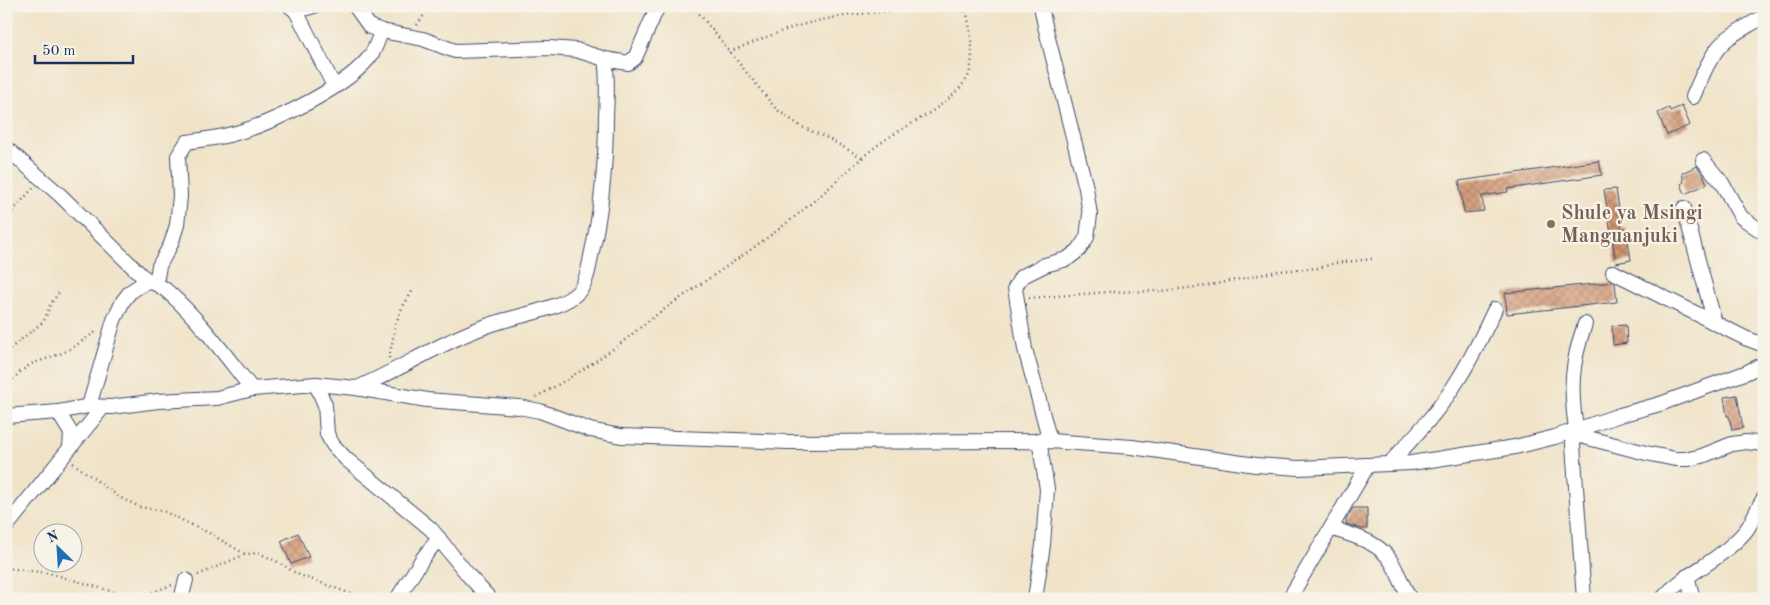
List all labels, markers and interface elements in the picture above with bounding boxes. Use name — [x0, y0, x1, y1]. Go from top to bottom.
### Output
scale bar — [35, 32, 132, 64]
text: 50 m — [42, 44, 76, 59]
place label: Shule ya Msingi Manguanjuki — [1561, 204, 1703, 247]
marker: Shule ya Msingi Manguanjuki — [1545, 218, 1557, 230]
north arrow — [32, 522, 82, 572]
text: N — [45, 528, 61, 546]

